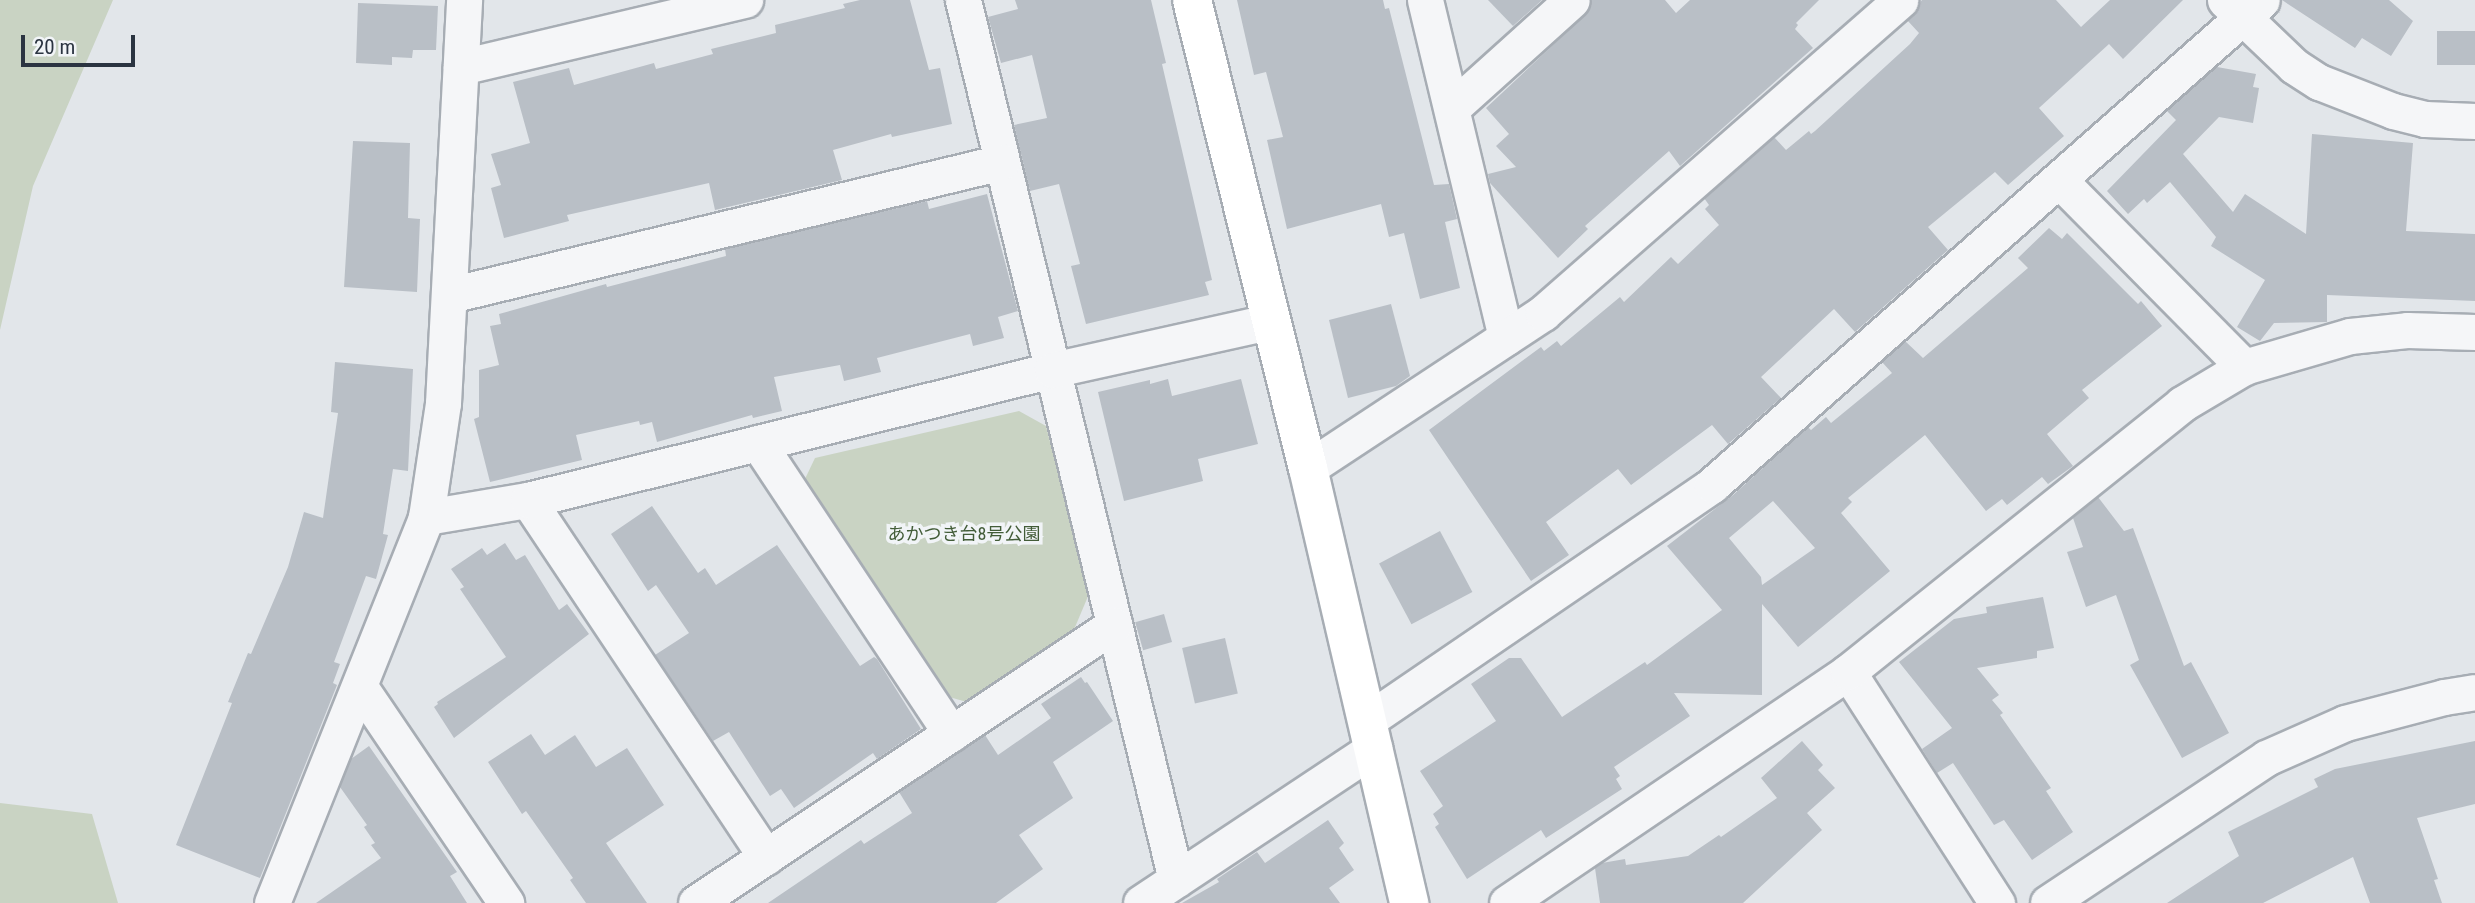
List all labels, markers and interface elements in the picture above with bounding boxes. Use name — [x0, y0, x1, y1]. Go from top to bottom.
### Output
scale bar — [24, 21, 138, 65]
text: 20 m — [34, 35, 75, 59]
park label: あかつき台8号公園 — [888, 523, 1040, 545]

